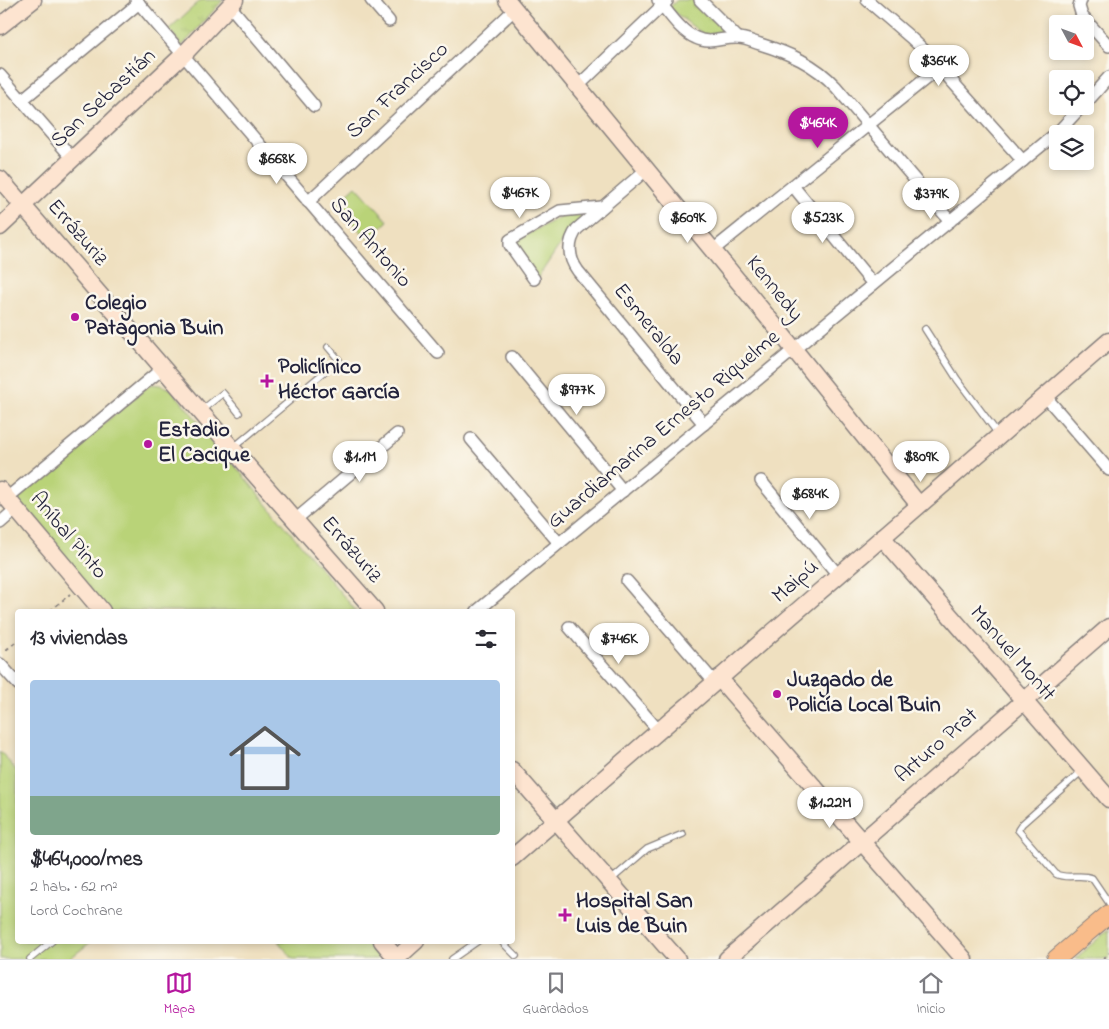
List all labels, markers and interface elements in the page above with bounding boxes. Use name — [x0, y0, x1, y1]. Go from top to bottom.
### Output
north arrow — [1049, 15, 1094, 60]
map controls — [1049, 15, 1094, 170]
street label: San Francisco — [339, 35, 457, 147]
street label: San Sebastián — [44, 41, 164, 157]
pin: $364K — [904, 44, 974, 87]
text: $364K — [920, 49, 958, 73]
button: locate — [1049, 70, 1094, 115]
pin: $464K — [783, 106, 853, 149]
text: $464K — [799, 111, 837, 135]
button: layers — [1049, 125, 1094, 170]
pin: $668K — [242, 142, 312, 185]
text: $668K — [258, 147, 296, 171]
pin: $467K — [485, 176, 555, 219]
pin: $379K — [896, 178, 966, 220]
text: $467K — [501, 181, 539, 205]
text: $379K — [913, 182, 949, 206]
street label: San Antonio — [321, 190, 419, 296]
street label: Errázuriz — [39, 192, 116, 274]
pin: $609K — [653, 202, 723, 244]
pin: $523K — [788, 202, 858, 244]
text: $609K — [670, 206, 706, 230]
text: $523K — [802, 206, 844, 230]
street label: Kennedy — [737, 249, 811, 329]
street label: Esmeralda — [605, 277, 691, 373]
place label: Colegio Patagonia Buin — [85, 288, 223, 346]
marker: Colegio Patagonia Buin — [69, 311, 81, 323]
street label: Guardiamarina Ernesto Riquelme — [540, 323, 788, 537]
place label: Policlínico Héctor García — [278, 352, 400, 409]
marker: Policlínico Héctor García — [260, 374, 274, 388]
pin: $977K — [542, 374, 612, 416]
text: $977K — [559, 378, 595, 402]
place label: Estadio El Cacique — [158, 415, 251, 472]
marker: Estadio El Cacique — [142, 438, 154, 450]
pin: $1.1M — [325, 440, 395, 483]
pin: $809K — [886, 440, 956, 483]
text: $1.1M — [344, 445, 376, 469]
text: $809K — [903, 445, 939, 469]
pin: $684K — [775, 478, 845, 520]
text: $684K — [791, 482, 829, 506]
street label: Aníbal Pinto — [22, 485, 114, 587]
street label: Errázuriz — [313, 509, 390, 591]
street label: Maipú — [765, 552, 827, 612]
street label: Manuel Montt — [961, 599, 1063, 710]
pin: $746K — [584, 622, 654, 665]
text: 13 viviendas — [30, 624, 128, 654]
icon: filters — [472, 625, 500, 653]
text: $746K — [600, 627, 638, 651]
place label: Juzgado de Policía Local Buin — [787, 665, 941, 722]
marker: Juzgado de Policía Local Buin — [771, 688, 783, 700]
street label: Arturo Prat — [888, 700, 986, 791]
icon: home — [220, 713, 310, 803]
pin: $1.22M — [789, 786, 871, 829]
text: $1.22M — [808, 791, 852, 815]
text: $464,000/mes — [30, 845, 143, 875]
text: 2 hab. · 62 m² — [30, 875, 117, 899]
place label: Hospital San Luis de Buin — [576, 886, 693, 943]
text: Lord Cochrane — [30, 899, 123, 923]
marker: Hospital San Luis de Buin — [558, 908, 572, 922]
tab: Mapa — [164, 969, 195, 1020]
tab: Guardados — [523, 969, 589, 1020]
tab: Inicio — [916, 969, 945, 1020]

